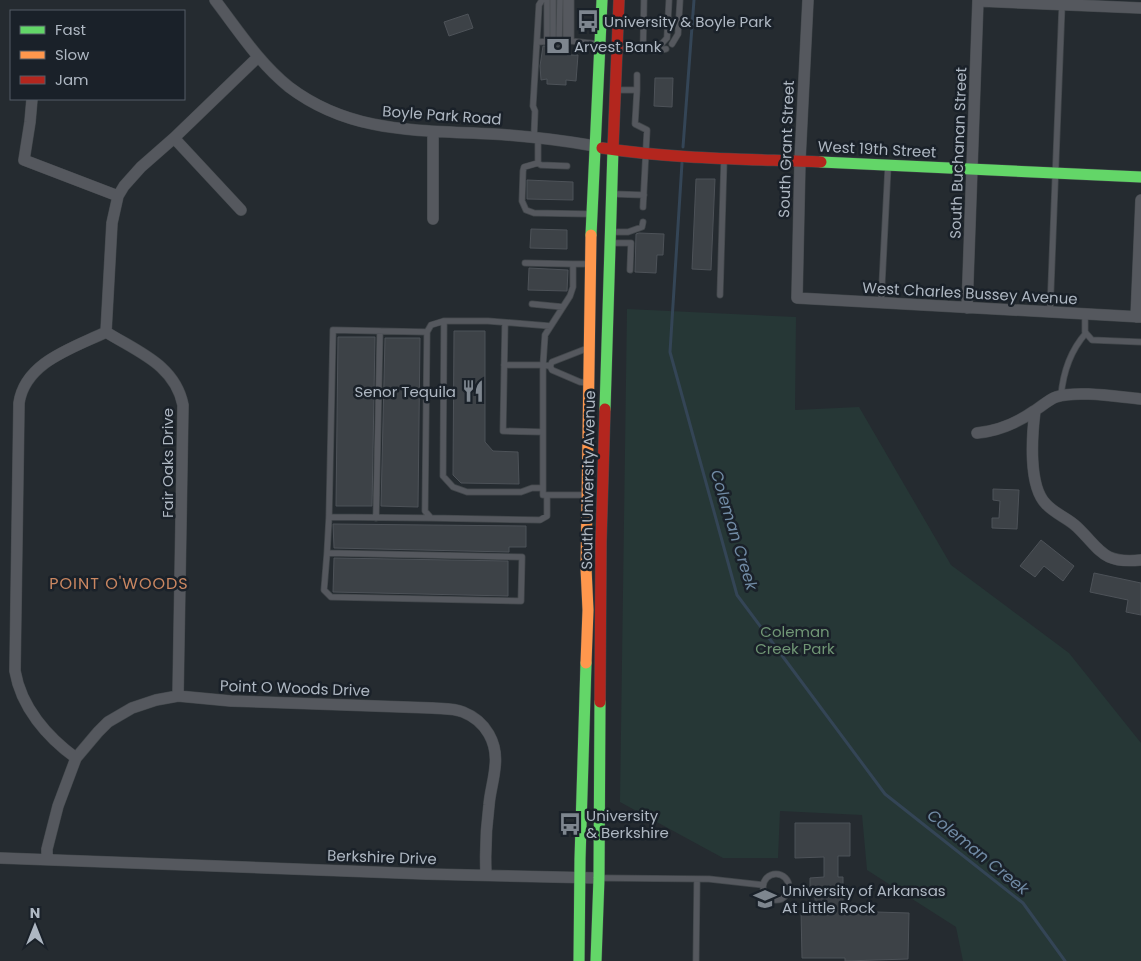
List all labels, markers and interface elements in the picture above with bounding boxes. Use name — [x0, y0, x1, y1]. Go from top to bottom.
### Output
bus stop icon: University & Boyle Park — [575, 8, 601, 34]
legend — [10, 10, 185, 100]
place label: University & Boyle Park — [604, 11, 772, 32]
text: Fast — [55, 19, 86, 40]
bank icon: Arvest Bank — [545, 33, 571, 59]
place label: Arvest Bank — [574, 36, 662, 57]
text: Slow — [55, 44, 90, 65]
street label: South Buchanan Street — [945, 67, 971, 239]
text: Jam — [55, 69, 89, 90]
street label: South Grant Street — [773, 80, 799, 218]
street label: Boyle Park Road — [382, 100, 502, 130]
street label: West 19th Street — [817, 135, 937, 163]
street label: West Charles Bussey Avenue — [862, 277, 1078, 309]
restaurant icon: Senor Tequila — [460, 378, 486, 404]
place label: Senor Tequila — [354, 381, 456, 402]
street label: South University Avenue — [576, 390, 600, 570]
street label: Fair Oaks Drive — [157, 408, 178, 518]
water label: Coleman Creek — [705, 467, 764, 594]
district label: POINT O'WOODS — [49, 572, 189, 595]
park label: Coleman Creek Park — [755, 621, 835, 659]
street label: Point O Woods Drive — [220, 675, 370, 701]
water label: Coleman Creek — [922, 804, 1034, 901]
place label: University & Berkshire — [586, 805, 669, 843]
bus stop icon: University & Berkshire — [557, 811, 583, 837]
street label: Berkshire Drive — [327, 845, 437, 869]
place label: University of Arkansas At Little Rock — [782, 880, 946, 918]
school or university icon: University of Arkansas At Little Rock — [752, 886, 778, 912]
north arrow — [10, 901, 60, 951]
text: N — [30, 903, 40, 923]

